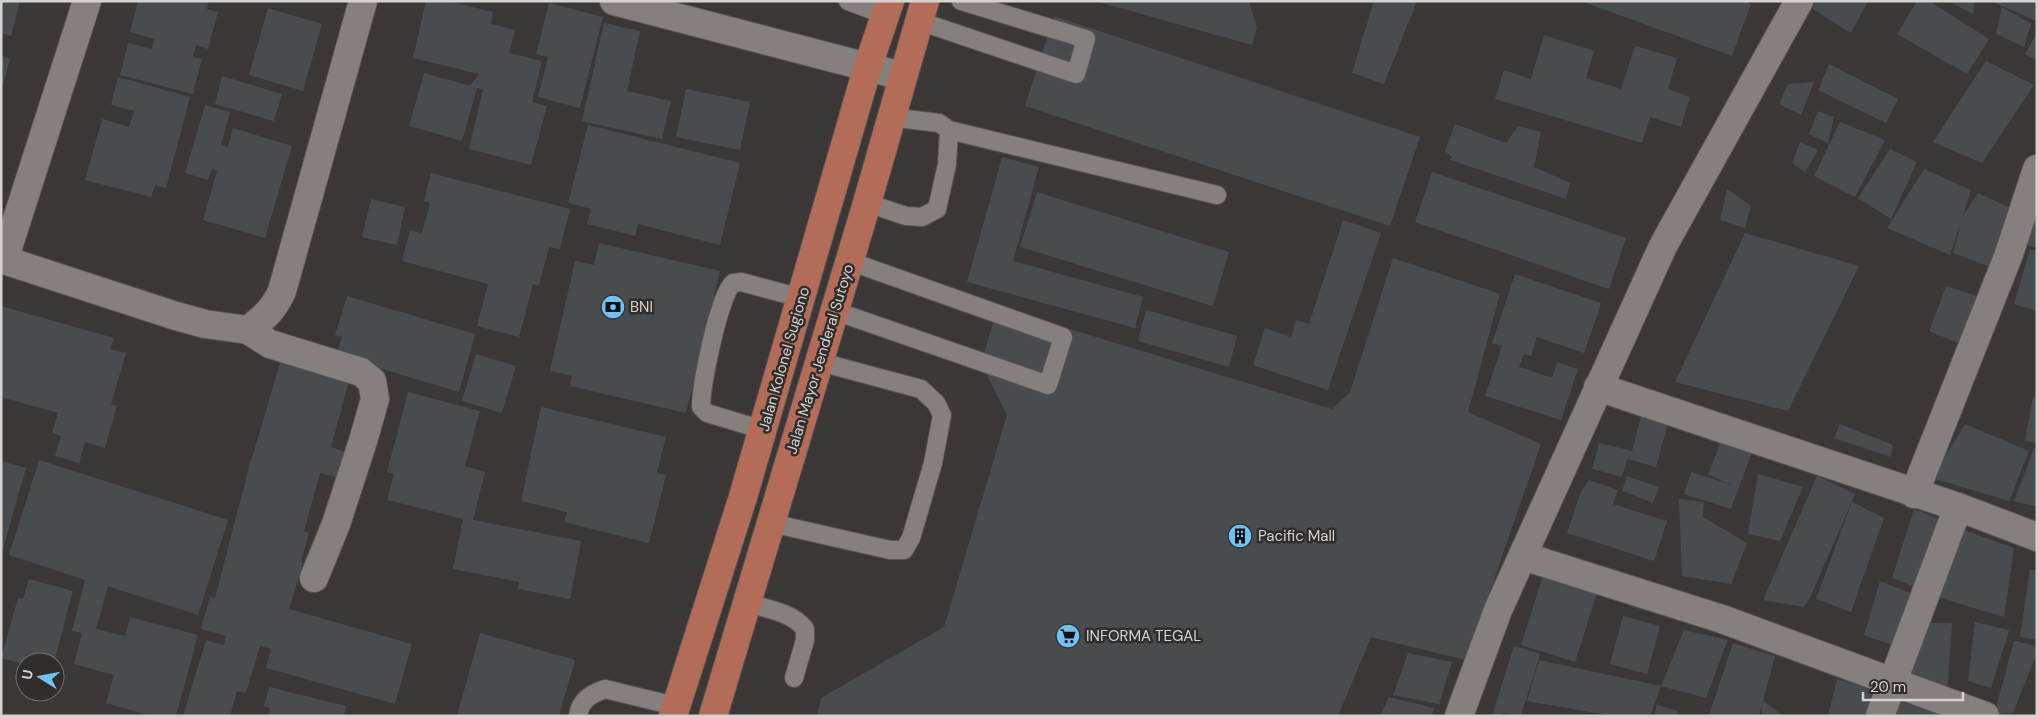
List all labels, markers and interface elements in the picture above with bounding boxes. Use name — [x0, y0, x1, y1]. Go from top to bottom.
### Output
street label: Jalan Mayor Jenderal Sutoyo — [782, 261, 859, 457]
street label: Jalan Kolonel Sugiono — [754, 284, 814, 434]
bank icon: BNI — [600, 294, 626, 320]
place label: BNI — [630, 297, 653, 317]
building icon: Pacific Mall — [1227, 523, 1253, 549]
place label: Pacific Mall — [1258, 526, 1335, 546]
supermarket icon: INFORMA TEGAL — [1055, 623, 1081, 649]
place label: INFORMA TEGAL — [1086, 626, 1201, 646]
north arrow — [15, 652, 65, 702]
text: U — [17, 668, 37, 681]
scale bar — [1863, 670, 1963, 702]
text: 20 m — [1870, 677, 1906, 697]

